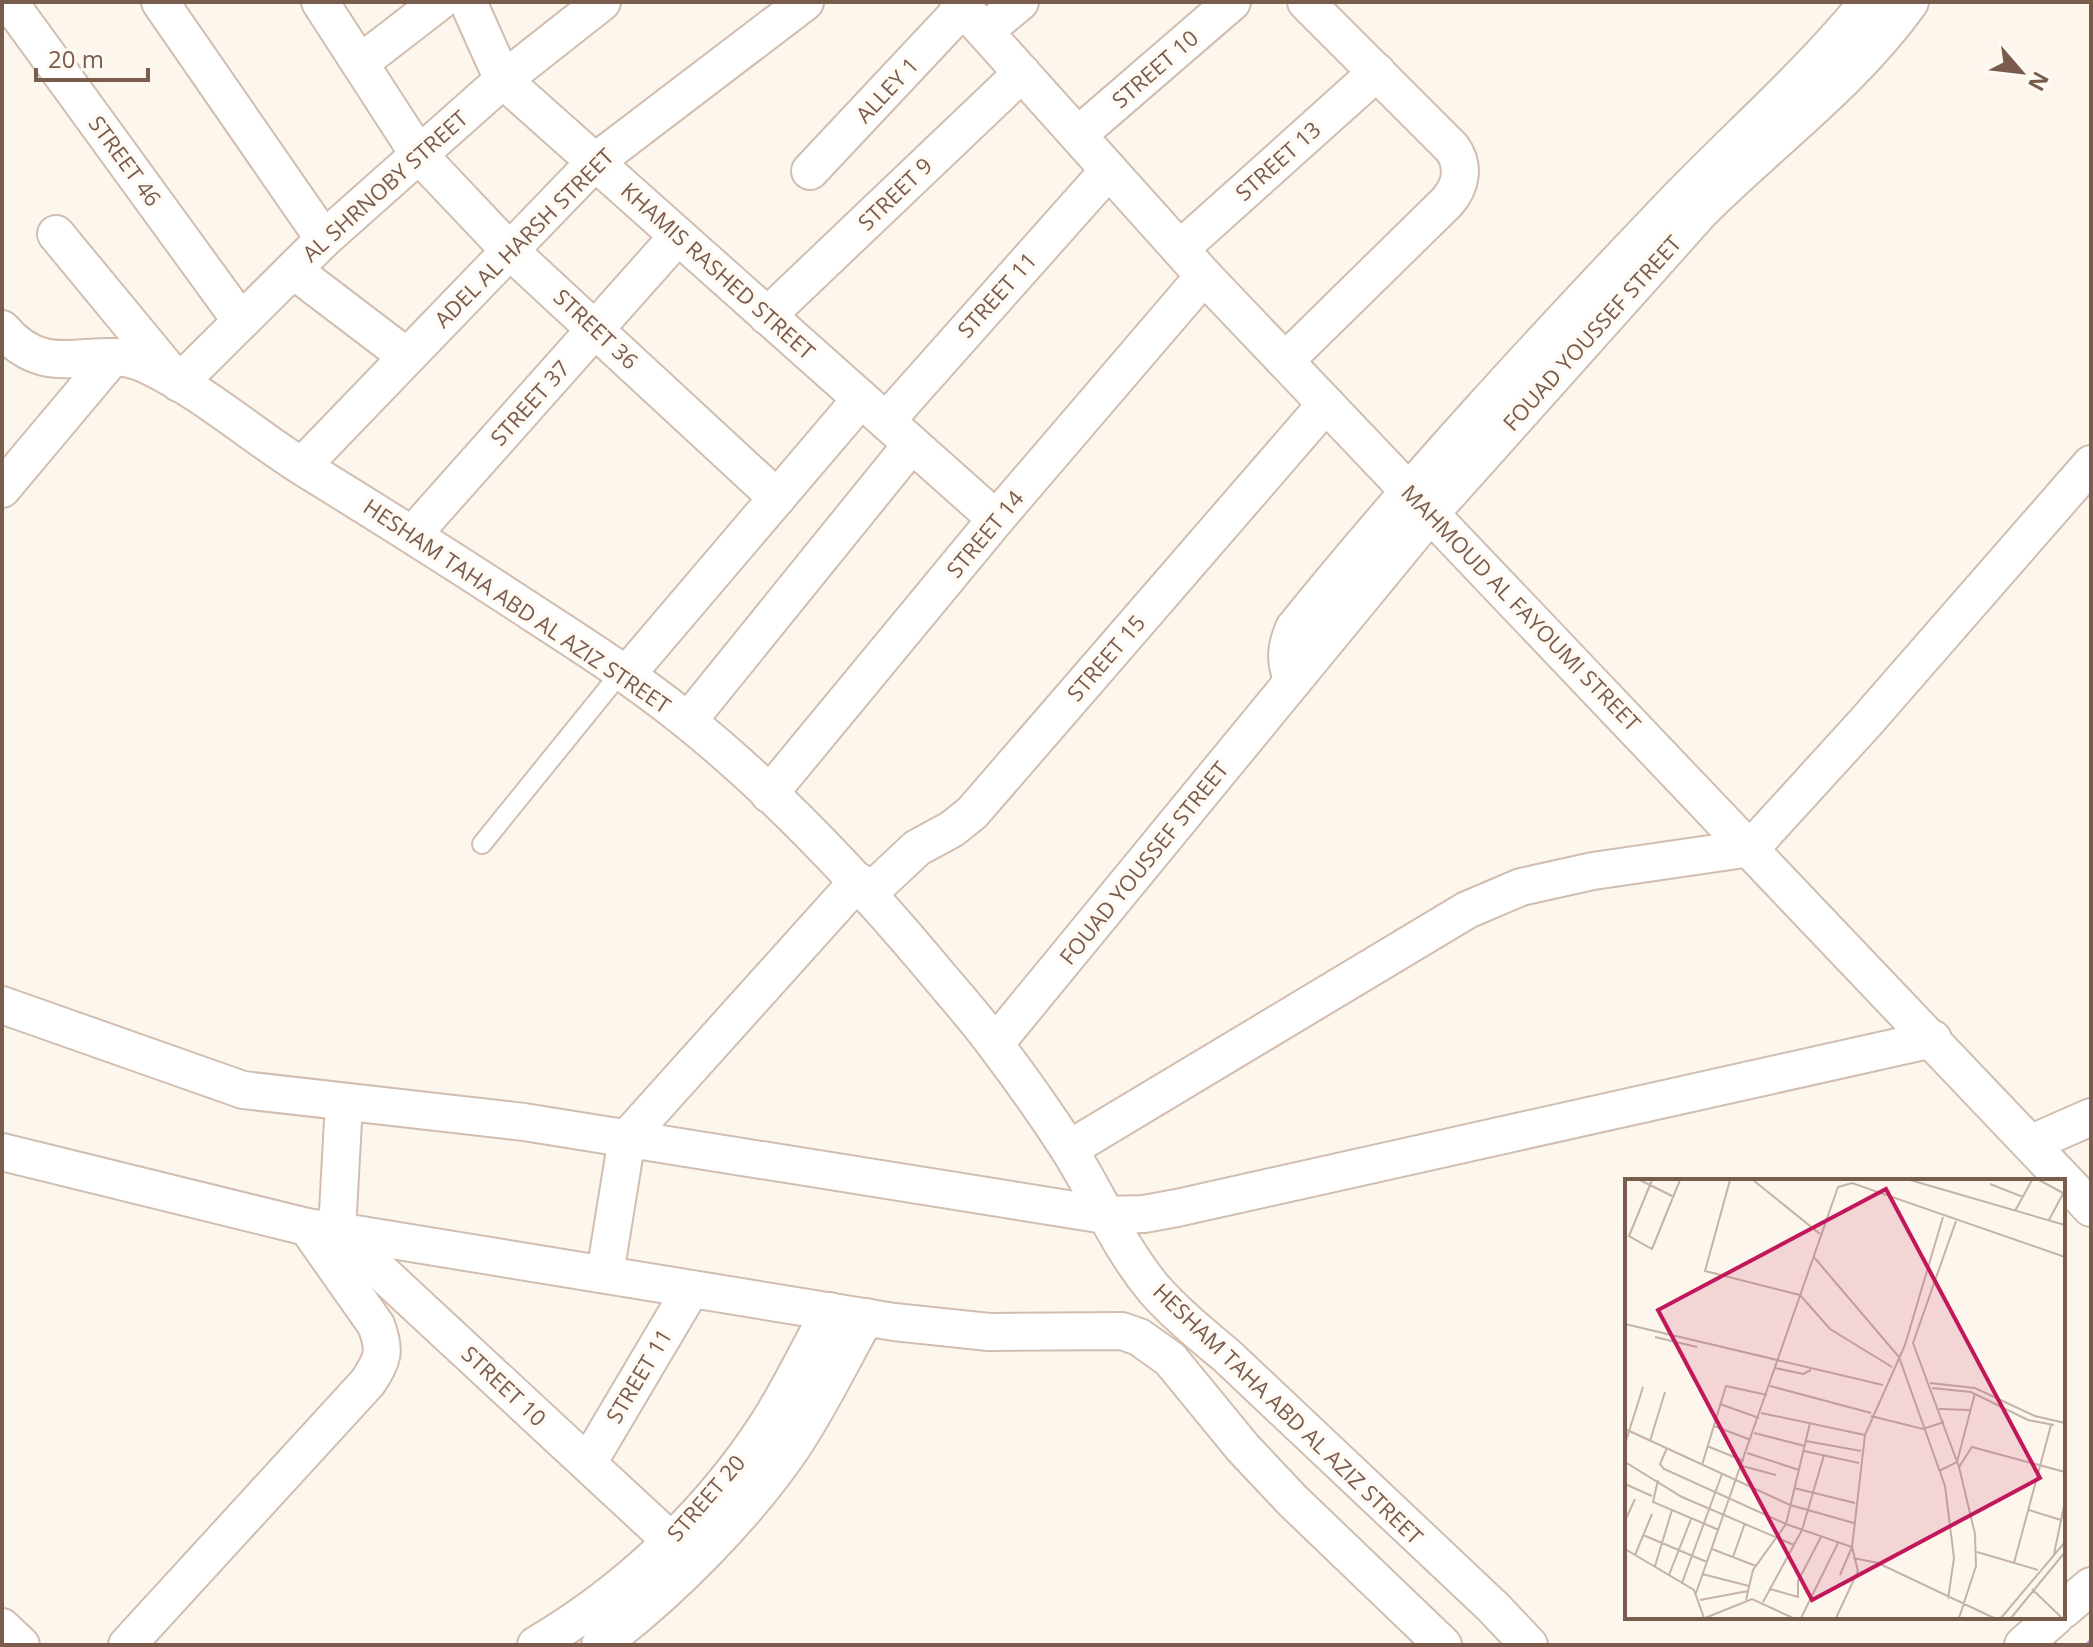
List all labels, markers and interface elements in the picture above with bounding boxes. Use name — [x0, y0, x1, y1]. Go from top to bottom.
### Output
street label: STREET 10 — [1105, 22, 1204, 114]
scale bar — [36, 32, 148, 82]
north arrow — [1981, 32, 2061, 112]
text: 20 m — [48, 42, 104, 75]
street label: ALLEY 1 — [848, 50, 924, 129]
text: N — [2022, 67, 2057, 97]
street label: AL SHRNOBY STREET — [295, 103, 474, 268]
street label: STREET 46 — [83, 109, 169, 212]
street label: STREET 13 — [1228, 114, 1326, 207]
street label: ADEL AL HARSH STREET — [427, 141, 620, 334]
street label: STREET 9 — [851, 150, 938, 236]
street label: KHAMIS RASHED STREET — [615, 175, 822, 365]
street label: FOUAD YOUSSEF STREET — [1495, 228, 1687, 436]
street label: STREET 11 — [950, 245, 1043, 343]
street label: STREET 36 — [548, 281, 645, 375]
street label: STREET 37 — [483, 353, 576, 451]
street label: MAHMOUD AL FAYOUMI STREET — [1395, 477, 1648, 737]
street label: STREET 14 — [939, 483, 1030, 583]
street label: HESHAM TAHA ABD AL AZIZ STREET — [358, 491, 677, 719]
street label: STREET 15 — [1059, 608, 1151, 707]
street label: FOUAD YOUSSEF STREET — [1052, 755, 1235, 970]
inset map — [1625, 1179, 2065, 1619]
street label: HESHAM TAHA ABD AL AZIZ STREET — [1147, 1276, 1430, 1551]
street label: STREET 11 — [598, 1323, 678, 1428]
street label: STREET 10 — [456, 1338, 553, 1432]
street label: STREET 20 — [659, 1448, 751, 1547]

